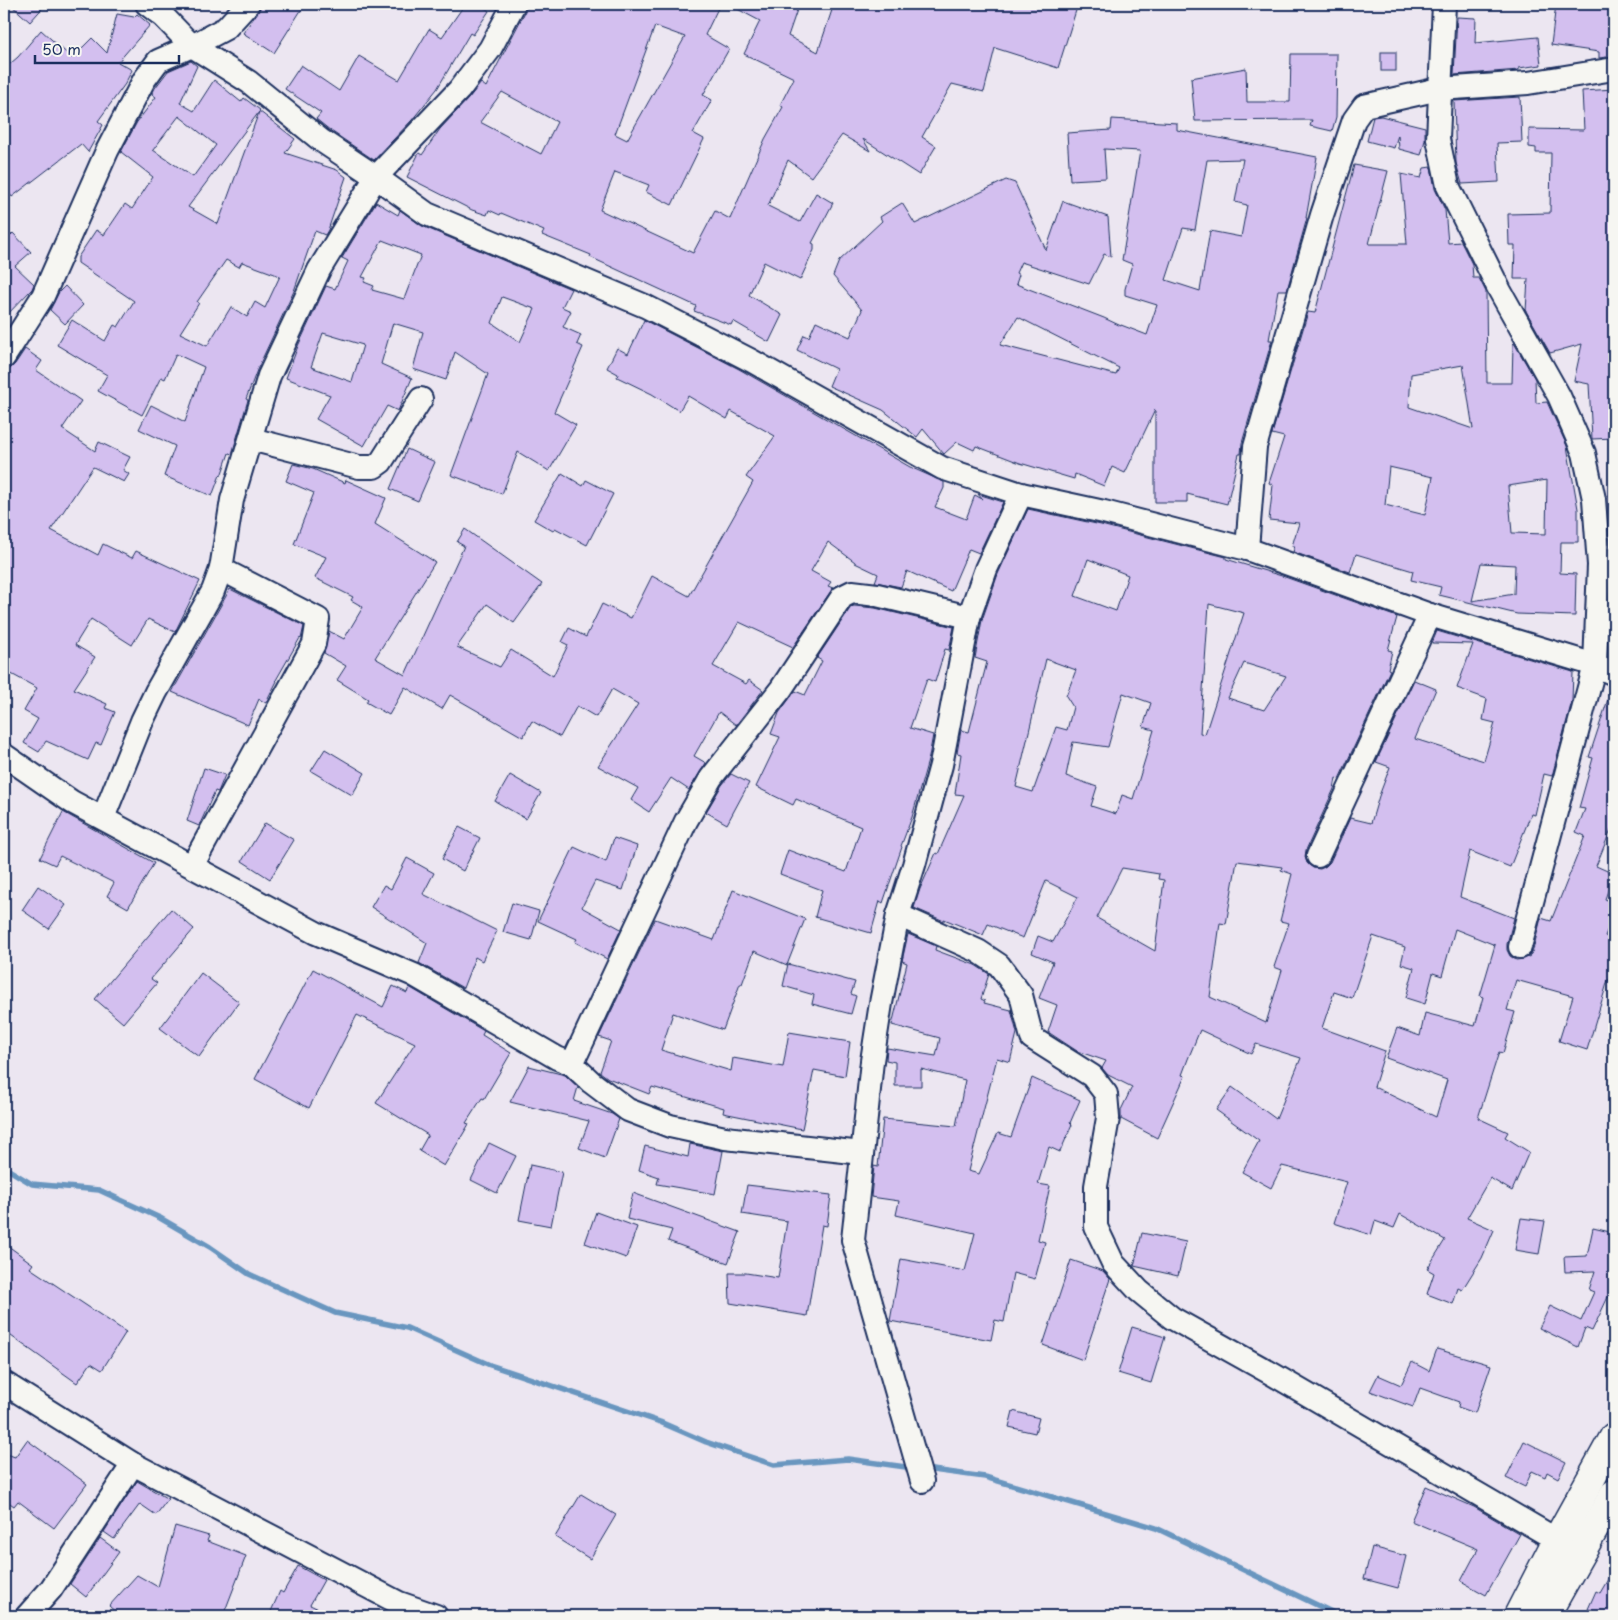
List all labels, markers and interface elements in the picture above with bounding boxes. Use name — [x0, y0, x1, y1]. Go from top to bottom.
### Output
scale bar — [35, 32, 179, 64]
text: 50 m — [42, 37, 81, 60]

